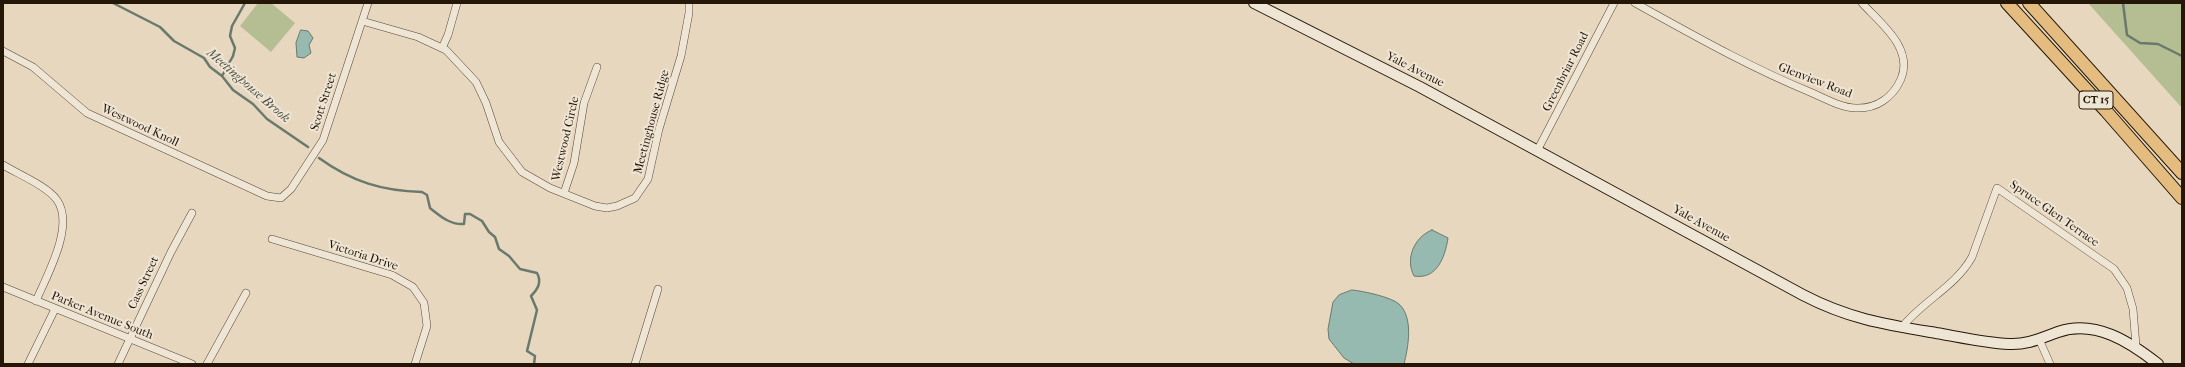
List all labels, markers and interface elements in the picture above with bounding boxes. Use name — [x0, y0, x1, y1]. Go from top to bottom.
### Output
street label: Greenbriar Road — [1540, 30, 1592, 114]
water label: Meetinghouse Brook — [203, 46, 293, 126]
street label: Yale Avenue — [1384, 49, 1446, 91]
street label: Glenview Road — [1776, 60, 1854, 102]
street label: Meetinghouse Ridge — [631, 68, 673, 176]
street label: Scott Street — [308, 71, 340, 133]
road number: CT 15 — [2079, 91, 2113, 109]
street label: Westwood Circle — [549, 95, 583, 183]
street label: Westwood Knoll — [99, 102, 181, 150]
street label: Spruce Glen Terrace — [2007, 178, 2101, 250]
street label: Yale Avenue — [1670, 202, 1732, 246]
street label: Victoria Drive — [326, 238, 400, 274]
street label: Cass Street — [125, 254, 163, 312]
street label: Parker Avenue South — [49, 289, 155, 343]

